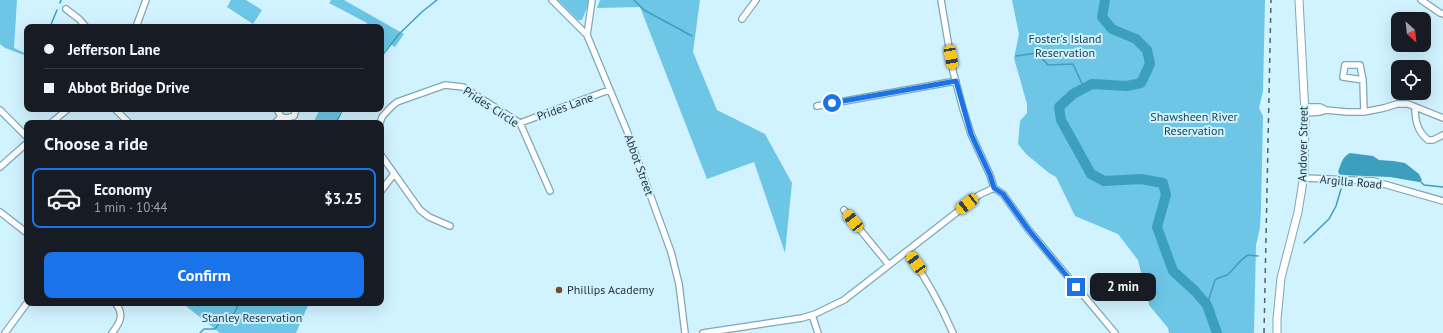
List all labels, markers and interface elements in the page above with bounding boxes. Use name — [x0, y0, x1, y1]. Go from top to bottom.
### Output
north arrow — [1391, 12, 1431, 52]
map controls — [1391, 12, 1431, 100]
park label: Foster's Island Reservation — [1029, 31, 1101, 60]
text: Jefferson Lane — [68, 40, 160, 59]
car — [943, 44, 959, 70]
button: locate — [1391, 60, 1431, 100]
text: Abbot Bridge Drive — [68, 78, 190, 97]
street label: Prides Circle — [461, 83, 522, 130]
street label: Prides Lane — [535, 89, 595, 124]
route start — [823, 94, 841, 112]
street label: Andover Street — [1294, 106, 1311, 182]
park label: Shawsheen River Reservation — [1150, 109, 1238, 138]
text: Choose a ride — [44, 132, 148, 155]
street label: Abbot Street — [621, 132, 658, 198]
street label: Argilla Road — [1319, 171, 1383, 192]
icon: car — [46, 180, 82, 216]
text: Economy — [94, 180, 152, 199]
text: $3.25 — [324, 189, 362, 208]
car — [954, 192, 980, 216]
text: 1 min · 10:44 — [94, 199, 167, 216]
car — [841, 208, 865, 234]
car — [904, 250, 928, 276]
button: Confirm — [44, 252, 364, 298]
callout: 2 min — [1090, 273, 1156, 301]
route end — [1067, 278, 1085, 296]
text: 2 min — [1107, 278, 1139, 295]
place label: Phillips Academy — [567, 282, 655, 297]
marker: Phillips Academy — [554, 285, 564, 295]
park label: Stanley Reservation — [202, 310, 302, 325]

